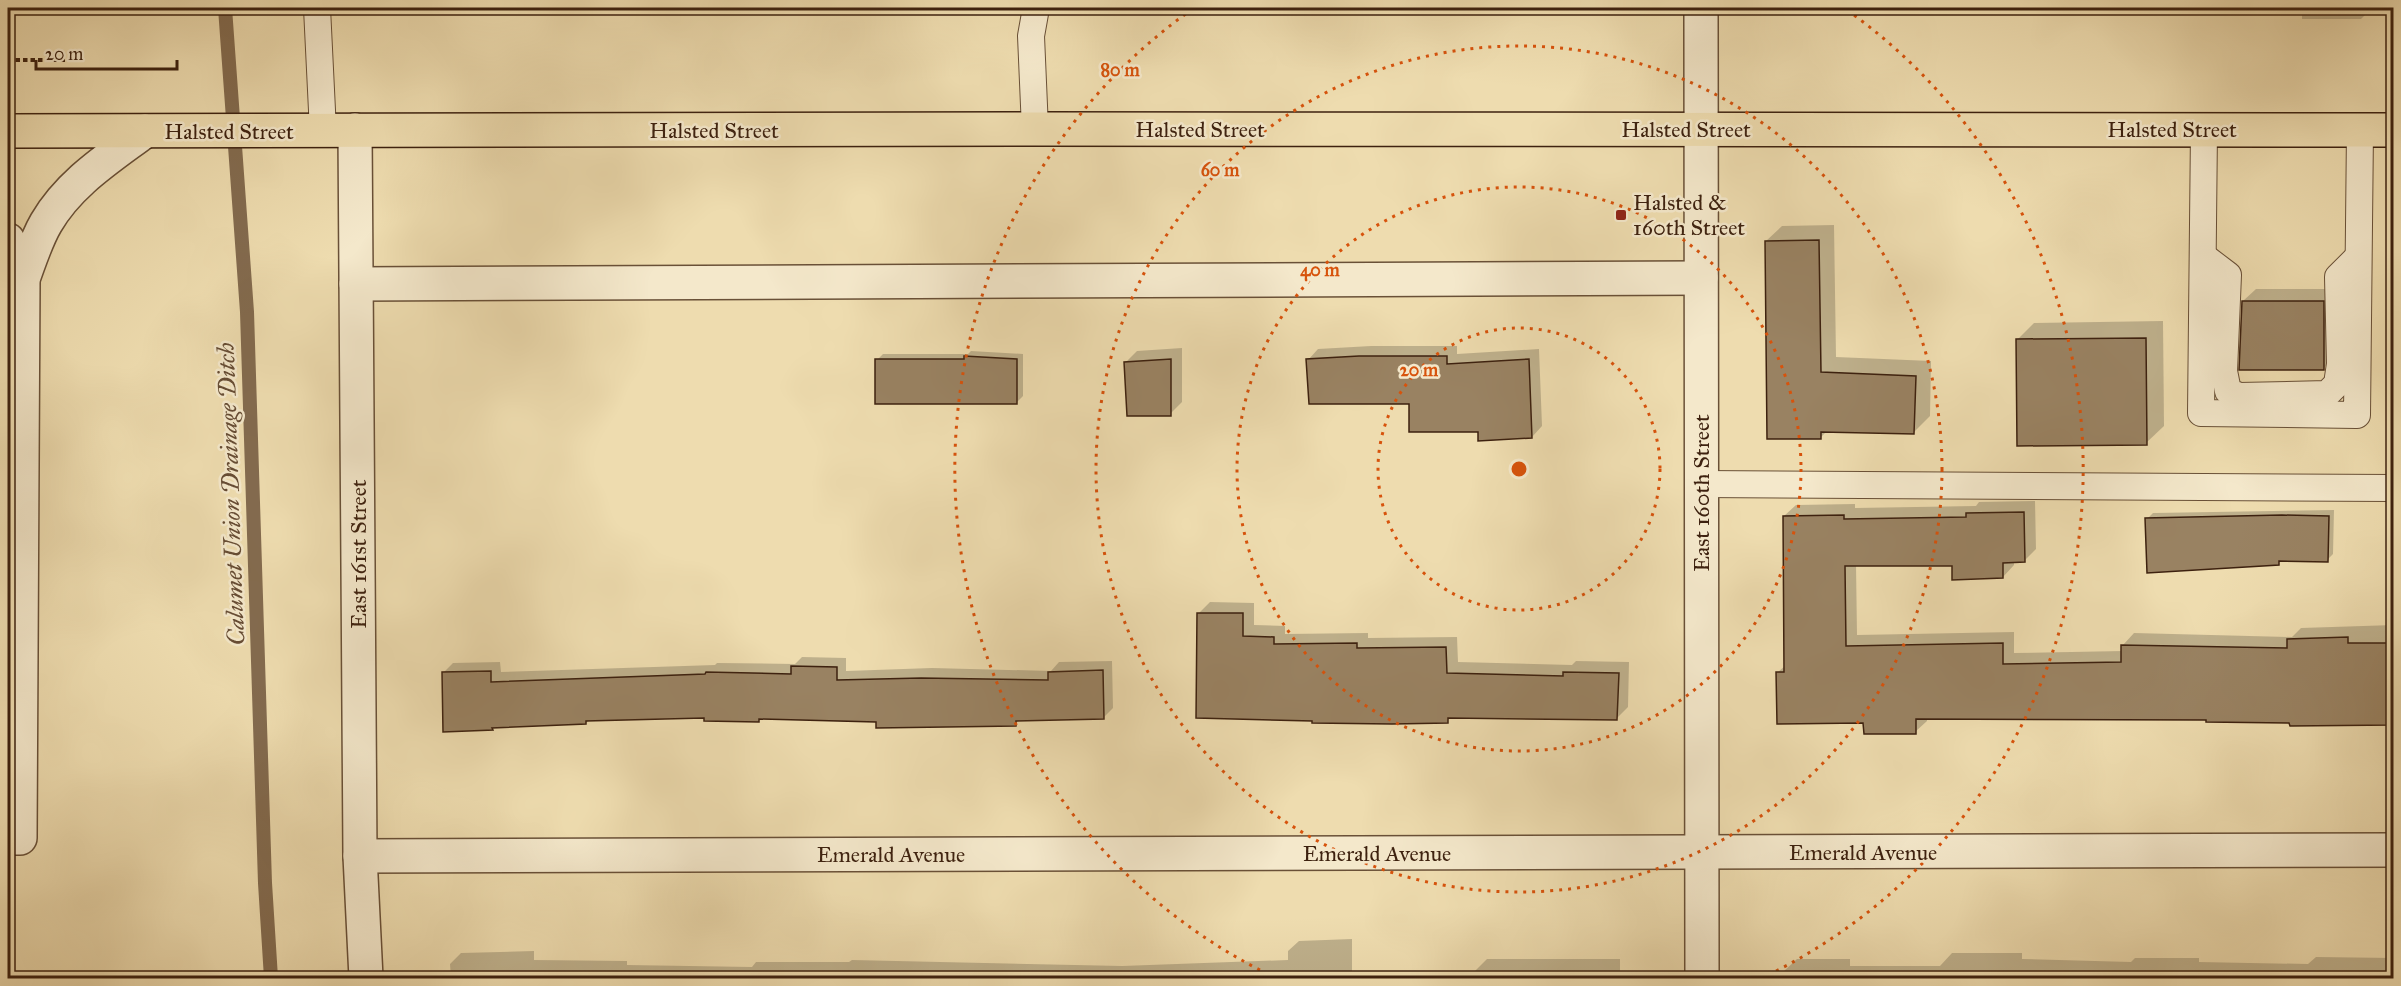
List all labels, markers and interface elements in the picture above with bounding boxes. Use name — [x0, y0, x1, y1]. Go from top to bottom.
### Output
scale bar — [36, 33, 177, 71]
text: 20 m — [45, 43, 83, 65]
text: 80 m — [1100, 59, 1140, 81]
street label: Halsted Street — [1135, 116, 1265, 143]
street label: Halsted Street — [1621, 116, 1751, 143]
street label: Halsted Street — [2107, 116, 2237, 143]
street label: Halsted Street — [649, 117, 779, 144]
street label: Halsted Street — [164, 118, 294, 145]
text: 60 m — [1201, 159, 1240, 181]
place label: Halsted & 160th Street — [1633, 189, 1745, 241]
marker: Halsted & 160th Street — [1614, 208, 1628, 222]
text: 40 m — [1300, 259, 1341, 282]
water label: Calumet Union Drainage Ditch — [211, 342, 251, 646]
text: 20 m — [1400, 359, 1439, 381]
street label: East 160th Street — [1688, 414, 1715, 572]
centre of rings — [1509, 459, 1529, 479]
street label: East 161st Street — [345, 479, 372, 629]
street label: Emerald Avenue — [1789, 839, 1937, 866]
street label: Emerald Avenue — [1303, 840, 1451, 867]
street label: Emerald Avenue — [817, 841, 965, 868]

